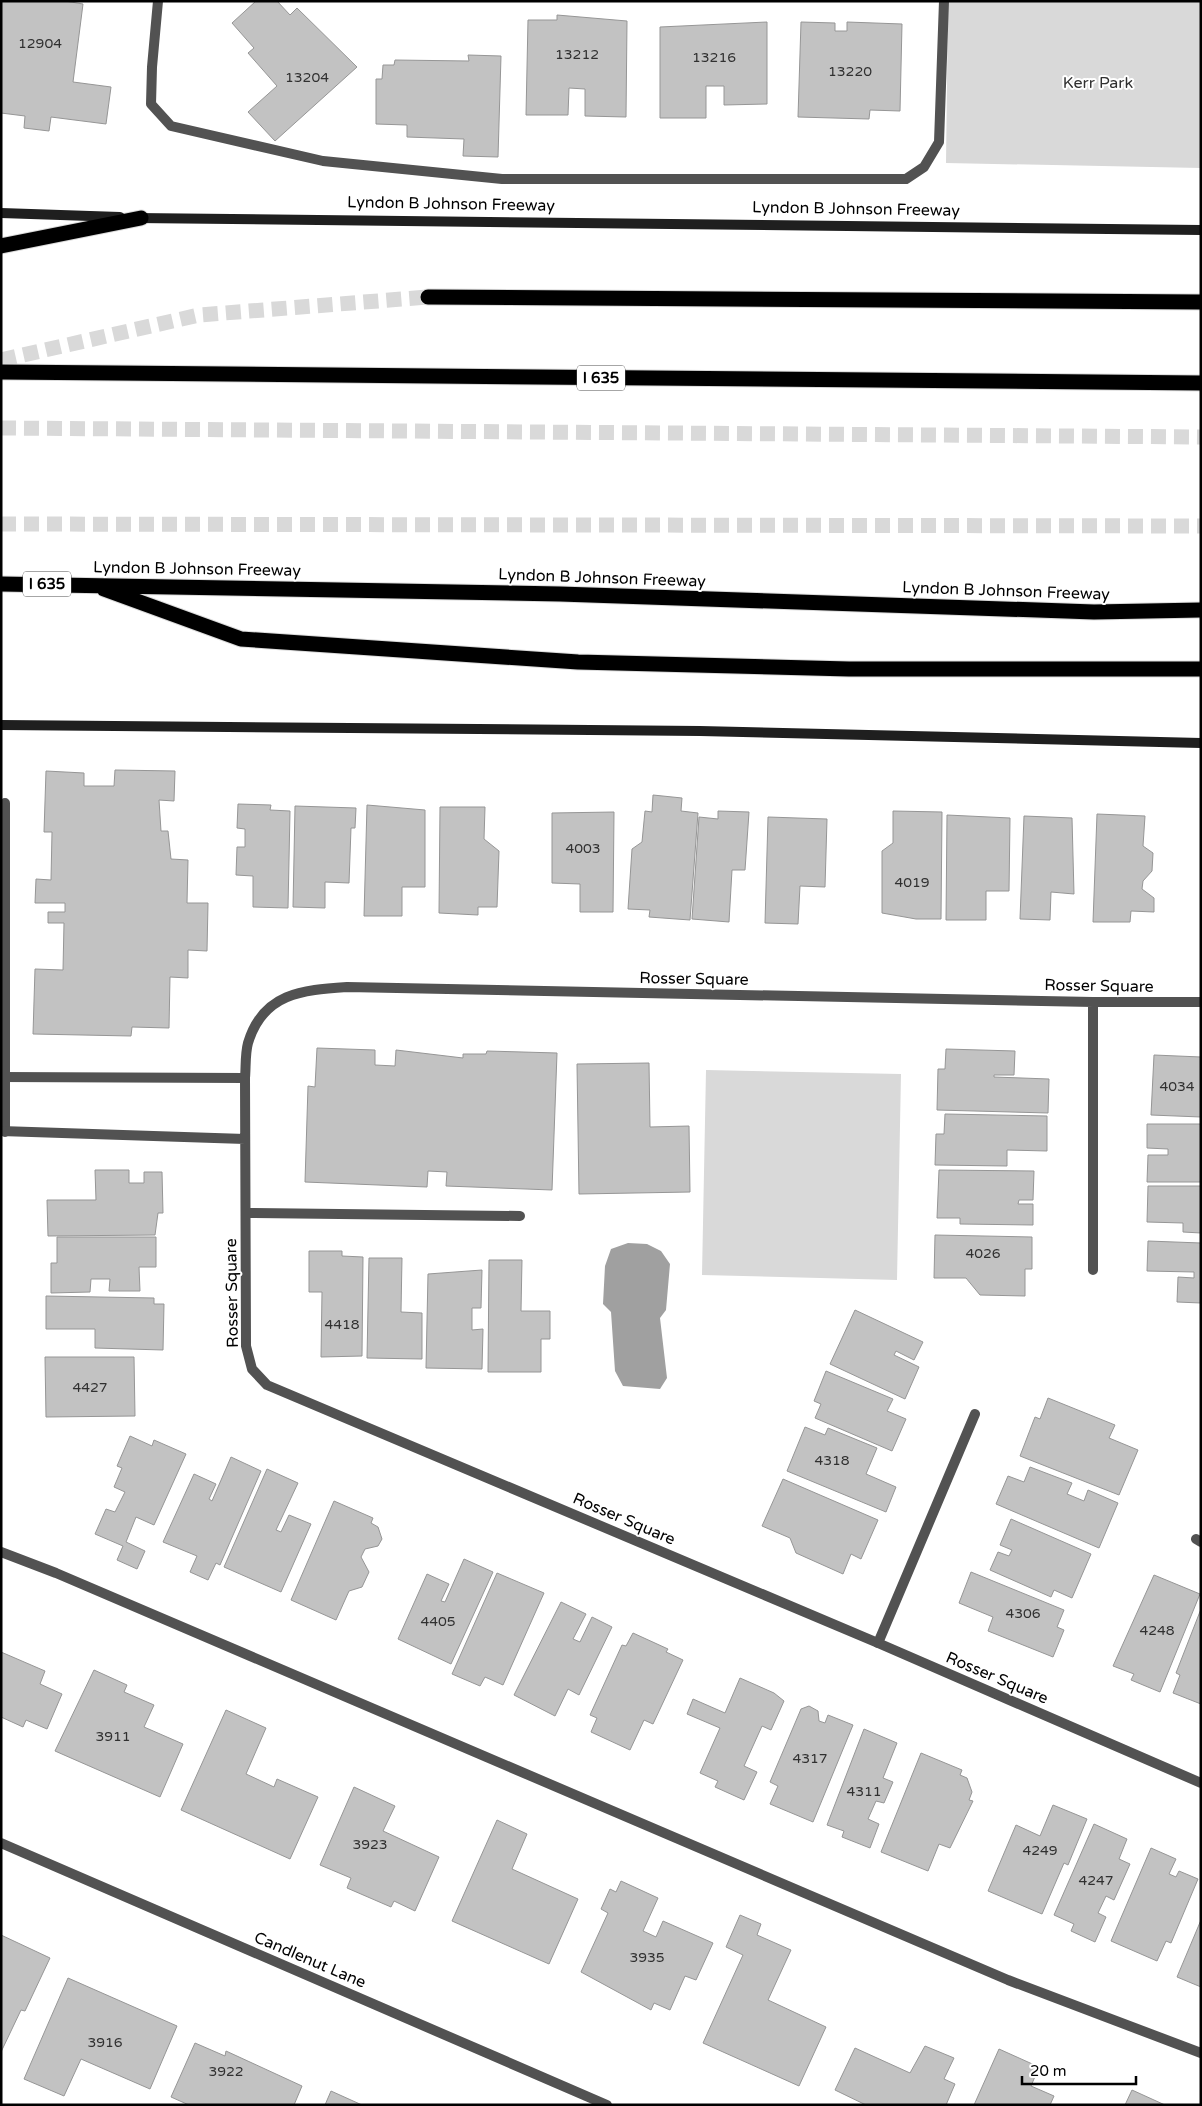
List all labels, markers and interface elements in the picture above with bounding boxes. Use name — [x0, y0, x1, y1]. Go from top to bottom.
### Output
house number: 12904 — [18, 35, 62, 52]
house number: 13212 — [555, 46, 599, 63]
house number: 13216 — [692, 49, 736, 66]
house number: 13220 — [828, 63, 872, 80]
house number: 13204 — [285, 69, 329, 86]
park label: Kerr Park — [1063, 73, 1133, 93]
street label: Lyndon B Johnson Freeway — [347, 192, 555, 216]
street label: Lyndon B Johnson Freeway — [752, 197, 960, 221]
road number: I 635 — [577, 366, 625, 390]
street label: Lyndon B Johnson Freeway — [93, 557, 301, 581]
street label: Lyndon B Johnson Freeway — [498, 564, 707, 592]
road number: I 635 — [23, 572, 71, 596]
street label: Lyndon B Johnson Freeway — [902, 577, 1111, 605]
house number: 4003 — [565, 840, 601, 857]
house number: 4019 — [894, 874, 930, 891]
street label: Rosser Square — [639, 968, 749, 990]
street label: Rosser Square — [1044, 975, 1154, 997]
house number: 4034 — [1159, 1078, 1195, 1095]
street label: Rosser Square — [221, 1238, 243, 1348]
house number: 4026 — [965, 1245, 1001, 1262]
house number: 4418 — [324, 1316, 360, 1333]
house number: 4427 — [72, 1379, 108, 1396]
house number: 4318 — [814, 1452, 850, 1469]
street label: Rosser Square — [570, 1488, 678, 1550]
house number: 4306 — [1005, 1605, 1041, 1622]
house number: 4405 — [420, 1613, 456, 1630]
house number: 4248 — [1139, 1622, 1175, 1639]
street label: Rosser Square — [943, 1647, 1051, 1709]
house number: 3911 — [95, 1728, 131, 1745]
house number: 4317 — [792, 1750, 828, 1767]
house number: 4311 — [846, 1783, 882, 1800]
house number: 3923 — [352, 1836, 388, 1853]
house number: 4249 — [1022, 1842, 1058, 1859]
house number: 4247 — [1078, 1872, 1114, 1889]
street label: Candlenut Lane — [251, 1927, 369, 1993]
house number: 3935 — [629, 1949, 665, 1966]
house number: 3916 — [87, 2034, 123, 2051]
scale bar — [1022, 2054, 1136, 2086]
text: 20 m — [1030, 2062, 1067, 2080]
house number: 3922 — [208, 2063, 244, 2080]

